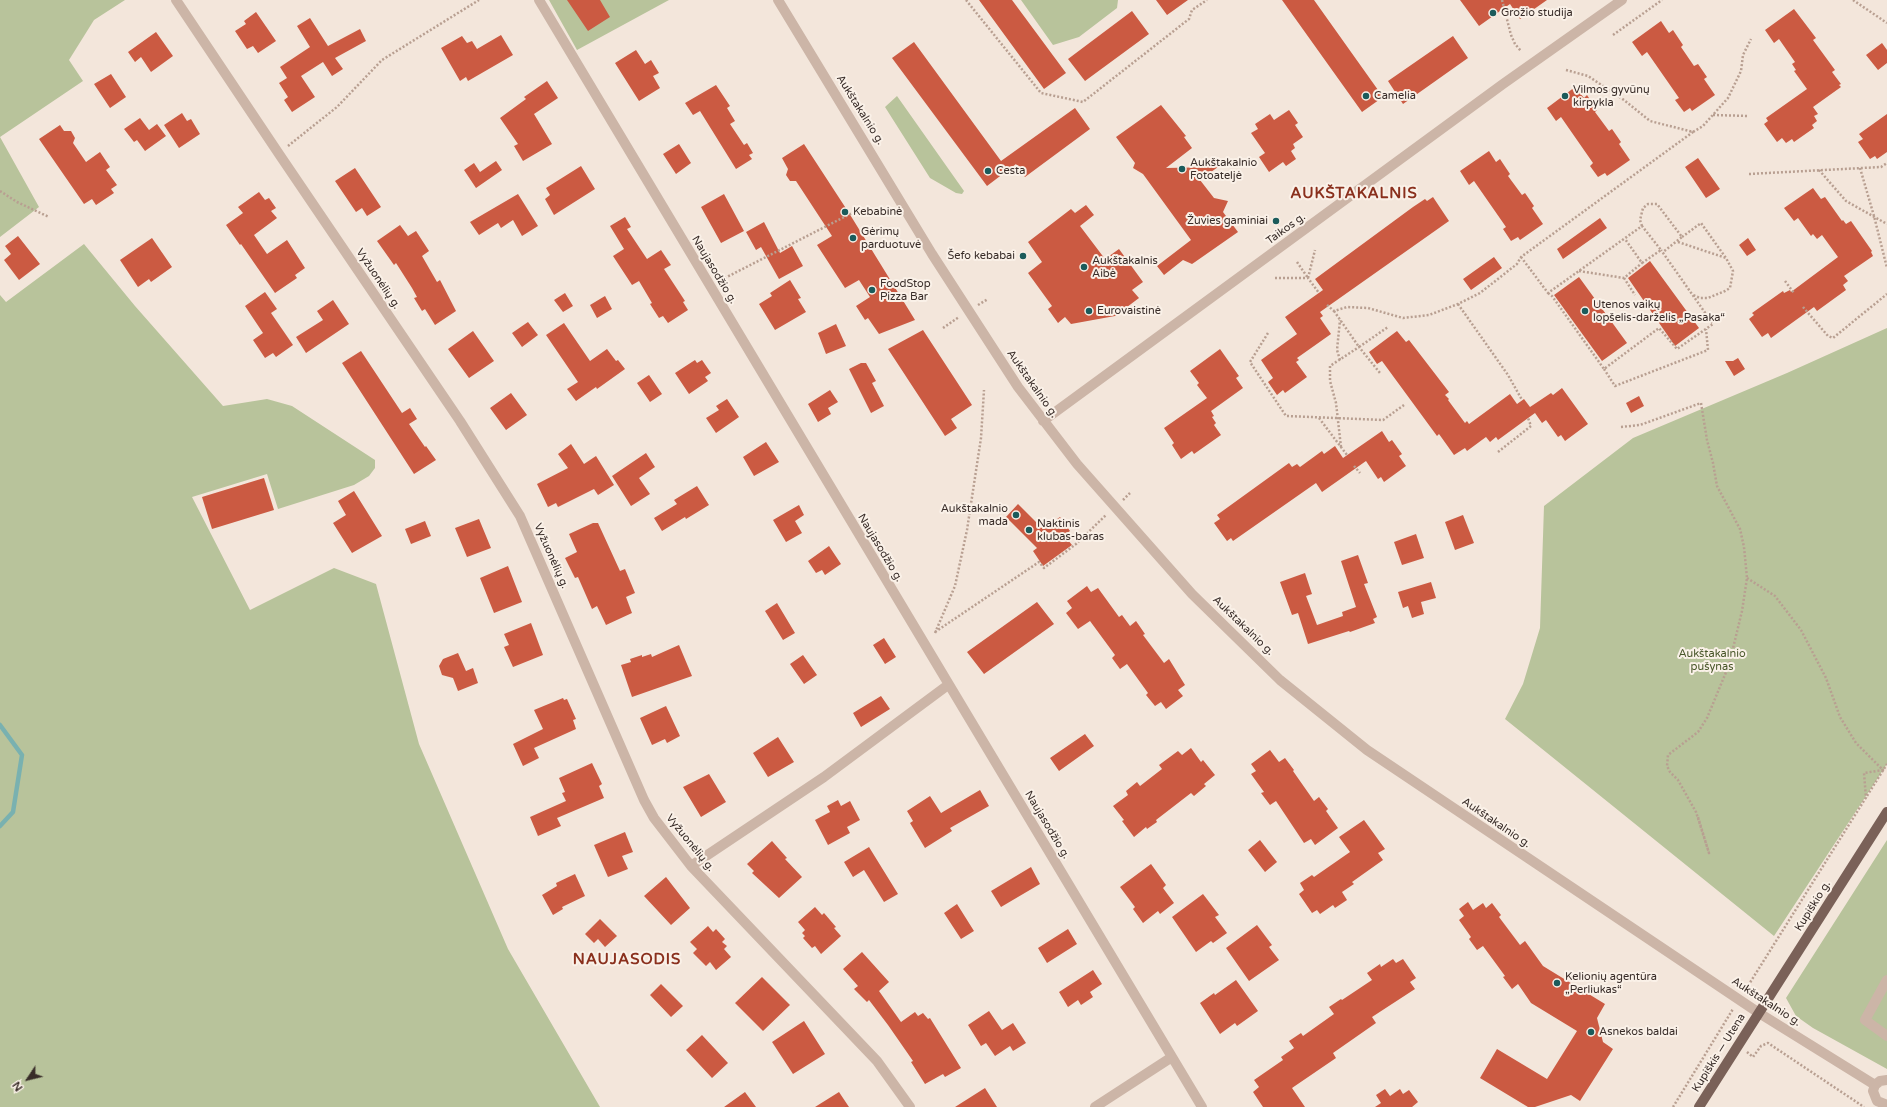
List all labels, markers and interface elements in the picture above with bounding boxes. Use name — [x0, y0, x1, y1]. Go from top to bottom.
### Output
place label: Grožio studija — [1501, 6, 1573, 20]
marker: Grožio studija — [1488, 8, 1498, 18]
street label: Aukštakalnio g. — [833, 73, 887, 147]
place label: Vilmos gyvūnų kirpykla — [1573, 83, 1650, 109]
place label: Camelia — [1374, 89, 1416, 103]
marker: Camelia — [1361, 91, 1371, 101]
marker: Vilmos gyvūnų kirpykla — [1560, 91, 1570, 101]
place label: Aukštakalnio Fotoateljė — [1190, 156, 1257, 182]
place label: Cesta — [996, 164, 1025, 178]
marker: Aukštakalnio Fotoateljė — [1177, 164, 1187, 174]
marker: Cesta — [983, 166, 993, 176]
district label: AUKŠTAKALNIS — [1290, 185, 1418, 203]
place label: Kebabinė — [853, 205, 902, 219]
marker: Kebabinė — [840, 207, 850, 217]
street label: Taikos g. — [1264, 210, 1308, 248]
place label: Žuvies gaminiai — [1187, 214, 1268, 228]
marker: Žuvies gaminiai — [1271, 216, 1281, 226]
place label: Gėrimų parduotuvė — [861, 225, 921, 251]
marker: Gėrimų parduotuvė — [848, 233, 858, 243]
street label: Naujasodžio g. — [688, 234, 740, 306]
street label: Vyžuonėlių g. — [353, 246, 403, 312]
place label: Šefo kebabai — [947, 249, 1015, 263]
marker: Šefo kebabai — [1018, 251, 1028, 261]
place label: Aukštakalnis Aibė — [1092, 254, 1158, 280]
marker: Aukštakalnis Aibė — [1079, 262, 1089, 272]
place label: FoodStop Pizza Bar — [880, 277, 931, 303]
marker: FoodStop Pizza Bar — [867, 285, 877, 295]
place label: Utenos vaikų lopšelis-darželis „Pasaka“ — [1593, 298, 1725, 324]
place label: Eurovaistinė — [1097, 304, 1161, 318]
marker: Eurovaistinė — [1084, 306, 1094, 316]
marker: Utenos vaikų lopšelis-darželis „Pasaka“ — [1580, 306, 1590, 316]
street label: Aukštakalnio g. — [1004, 347, 1060, 421]
place label: Aukštakalnio mada — [941, 502, 1008, 528]
marker: Aukštakalnio mada — [1011, 510, 1021, 520]
street label: Naujasodžio g. — [854, 512, 906, 584]
place label: Naktinis klubas-baras — [1037, 517, 1104, 543]
street label: Vyžuonėlių g. — [531, 521, 571, 591]
marker: Naktinis klubas-baras — [1024, 525, 1034, 535]
street label: Aukštakalnio g. — [1210, 593, 1276, 659]
park label: Aukštakalnio pušynas — [1678, 647, 1746, 673]
street label: Naujasodžio g. — [1021, 789, 1073, 861]
street label: Aukštakalnio g. — [1459, 795, 1533, 851]
street label: Vyžuonėlių g. — [663, 812, 717, 874]
street label: Kupiškio g. — [1792, 878, 1834, 934]
district label: NAUJASODIS — [573, 951, 681, 969]
place label: Kelionių agentūra „Perliukas“ — [1565, 970, 1657, 996]
street label: Aukštakalnio g. — [1729, 975, 1803, 1029]
marker: Kelionių agentūra „Perliukas“ — [1552, 978, 1562, 988]
street label: Kupiškis — Utena — [1690, 1011, 1748, 1095]
place label: Asnekos baldai — [1599, 1025, 1678, 1039]
marker: Asnekos baldai — [1586, 1027, 1596, 1037]
north arrow — [8, 1059, 48, 1099]
text: N — [10, 1079, 26, 1094]

